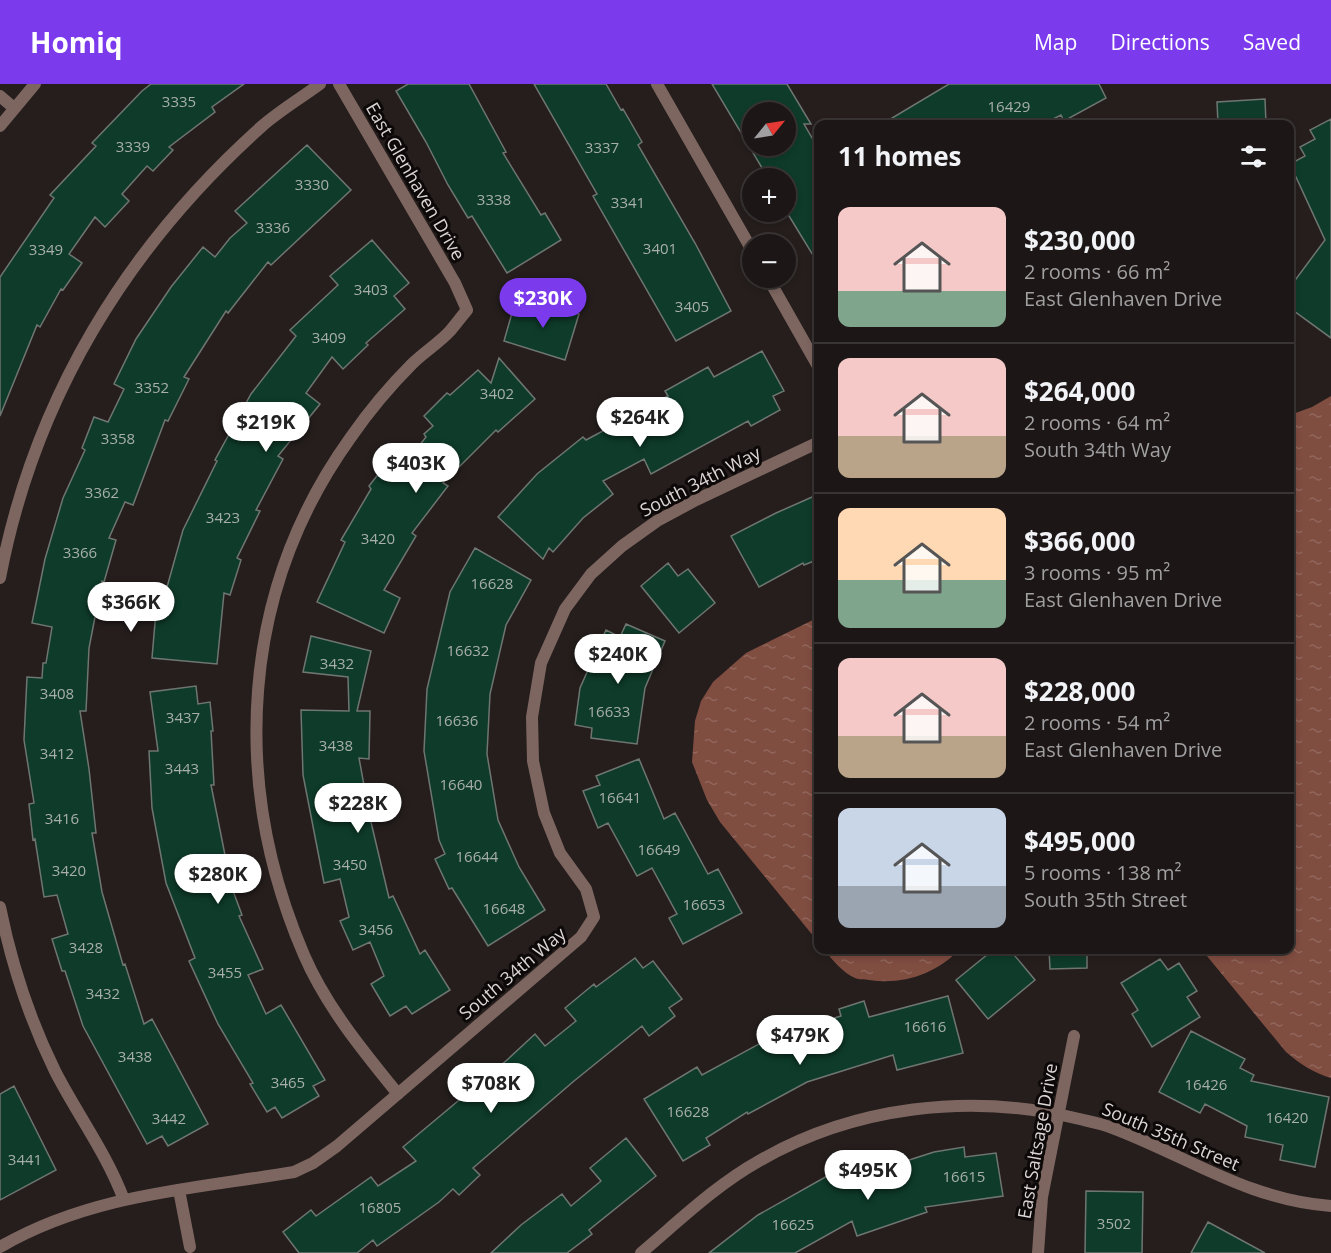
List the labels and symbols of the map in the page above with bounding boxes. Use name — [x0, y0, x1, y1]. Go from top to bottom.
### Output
house number: 3335 — [162, 91, 196, 111]
house number: 16429 — [988, 96, 1030, 116]
street label: East Glenhaven Drive — [361, 98, 471, 264]
north arrow — [742, 102, 796, 156]
house number: 3339 — [116, 136, 150, 156]
house number: 3337 — [585, 137, 619, 157]
house number: 3330 — [295, 174, 329, 194]
house number: 3338 — [477, 189, 511, 209]
house number: 3341 — [611, 192, 645, 212]
house number: 3336 — [256, 217, 290, 237]
house number: 3401 — [643, 238, 677, 258]
house number: 3349 — [29, 239, 63, 259]
pin: $230K — [501, 278, 585, 329]
house number: 3403 — [354, 279, 388, 299]
house number: 3405 — [675, 296, 709, 316]
house number: 3409 — [312, 327, 346, 347]
house number: 3352 — [135, 377, 169, 397]
house number: 3402 — [480, 383, 514, 403]
pin: $264K — [598, 397, 682, 448]
pin: $219K — [224, 402, 308, 453]
house number: 3358 — [101, 428, 135, 448]
street label: South 34th Way — [636, 440, 765, 522]
pin: $403K — [374, 443, 458, 494]
house number: 3362 — [85, 482, 119, 502]
house number: 3423 — [206, 507, 240, 527]
house number: 3420 — [361, 528, 395, 548]
house number: 3366 — [63, 542, 97, 562]
house number: 16628 — [471, 573, 513, 593]
pin: $366K — [89, 582, 173, 633]
pin: $240K — [576, 634, 660, 685]
house number: 16632 — [447, 640, 489, 660]
house number: 3432 — [320, 653, 354, 673]
house number: 3408 — [40, 683, 74, 703]
house number: 16633 — [588, 701, 630, 721]
house number: 3437 — [166, 707, 200, 727]
house number: 16636 — [436, 710, 478, 730]
house number: 3438 — [319, 735, 353, 755]
house number: 3412 — [40, 743, 74, 763]
house number: 3443 — [165, 758, 199, 778]
house number: 16640 — [440, 774, 482, 794]
pin: $228K — [316, 783, 400, 834]
house number: 16641 — [599, 787, 641, 807]
house number: 3416 — [45, 808, 79, 828]
house number: 16649 — [638, 839, 680, 859]
house number: 16644 — [456, 846, 499, 866]
pin: $280K — [176, 854, 260, 905]
house number: 3450 — [333, 854, 367, 874]
house number: 3420 — [52, 860, 86, 880]
house number: 16653 — [683, 894, 725, 914]
house number: 16648 — [483, 898, 525, 918]
house number: 3456 — [359, 919, 393, 939]
street label: South 34th Way — [454, 921, 571, 1025]
house number: 3428 — [69, 937, 103, 957]
house number: 3455 — [208, 962, 242, 982]
house number: 3432 — [86, 983, 120, 1003]
pin: $479K — [758, 1015, 842, 1066]
house number: 16616 — [904, 1016, 946, 1036]
house number: 3438 — [118, 1046, 152, 1066]
street label: East Saltsage Drive — [1011, 1061, 1063, 1221]
pin: $708K — [449, 1063, 533, 1114]
house number: 3465 — [271, 1072, 305, 1092]
house number: 16426 — [1185, 1074, 1227, 1094]
street label: South 35th Street — [1099, 1096, 1243, 1176]
house number: 16628 — [667, 1101, 709, 1121]
house number: 16420 — [1266, 1107, 1308, 1127]
house number: 3442 — [152, 1108, 186, 1128]
house number: 3441 — [8, 1149, 42, 1169]
pin: $495K — [826, 1150, 910, 1201]
house number: 16615 — [943, 1166, 985, 1186]
house number: 16805 — [359, 1197, 401, 1217]
house number: 3502 — [1097, 1213, 1131, 1233]
house number: 16625 — [772, 1214, 814, 1234]

